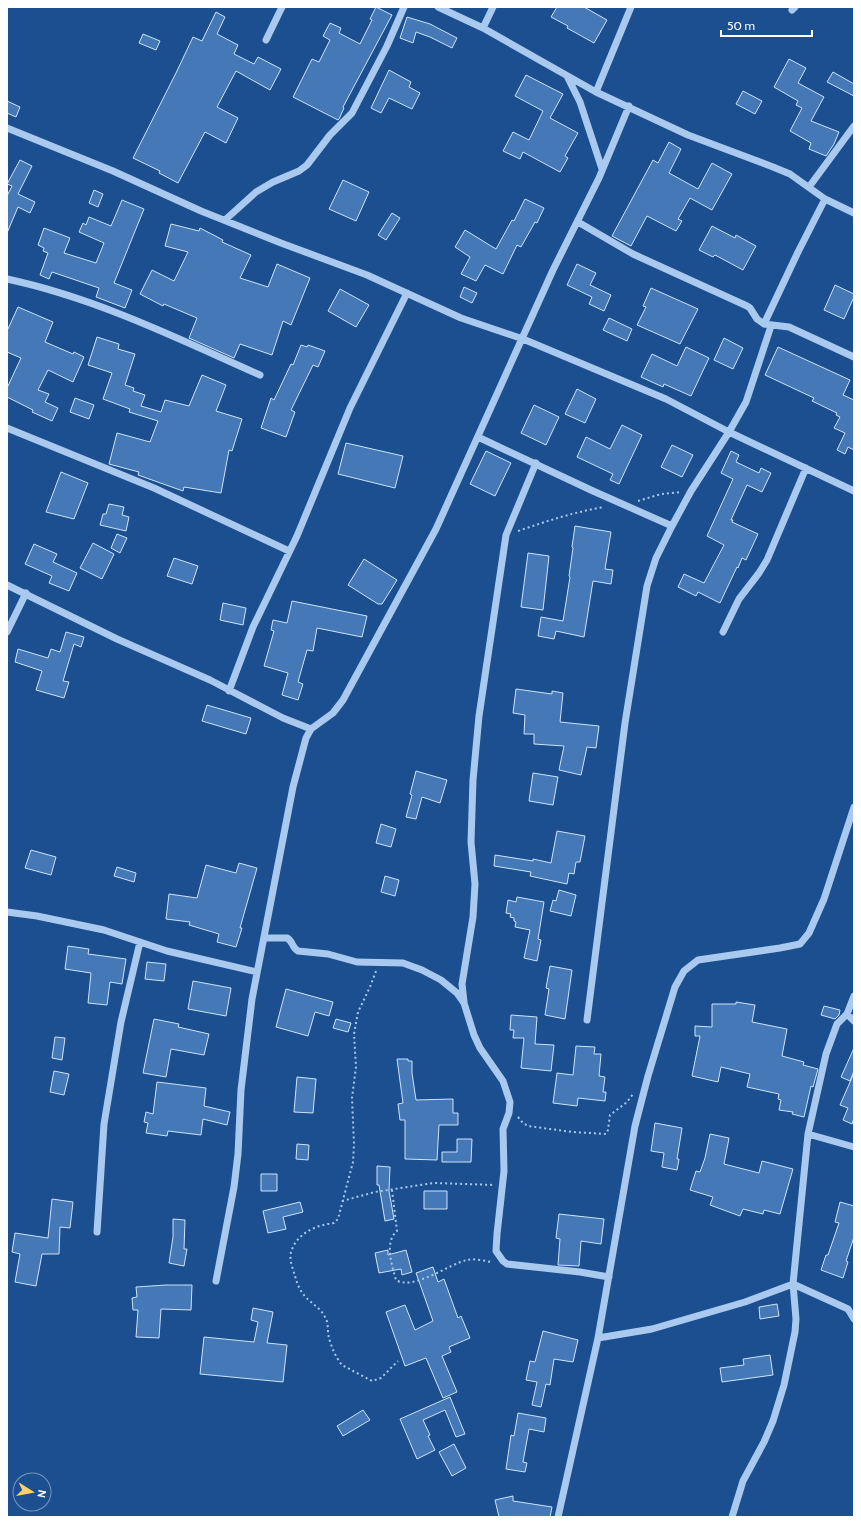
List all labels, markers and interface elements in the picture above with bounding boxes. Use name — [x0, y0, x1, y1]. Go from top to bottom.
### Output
scale bar — [721, 12, 812, 38]
text: 50 m — [727, 18, 755, 33]
north arrow — [12, 1472, 52, 1512]
text: N — [34, 1489, 49, 1499]

